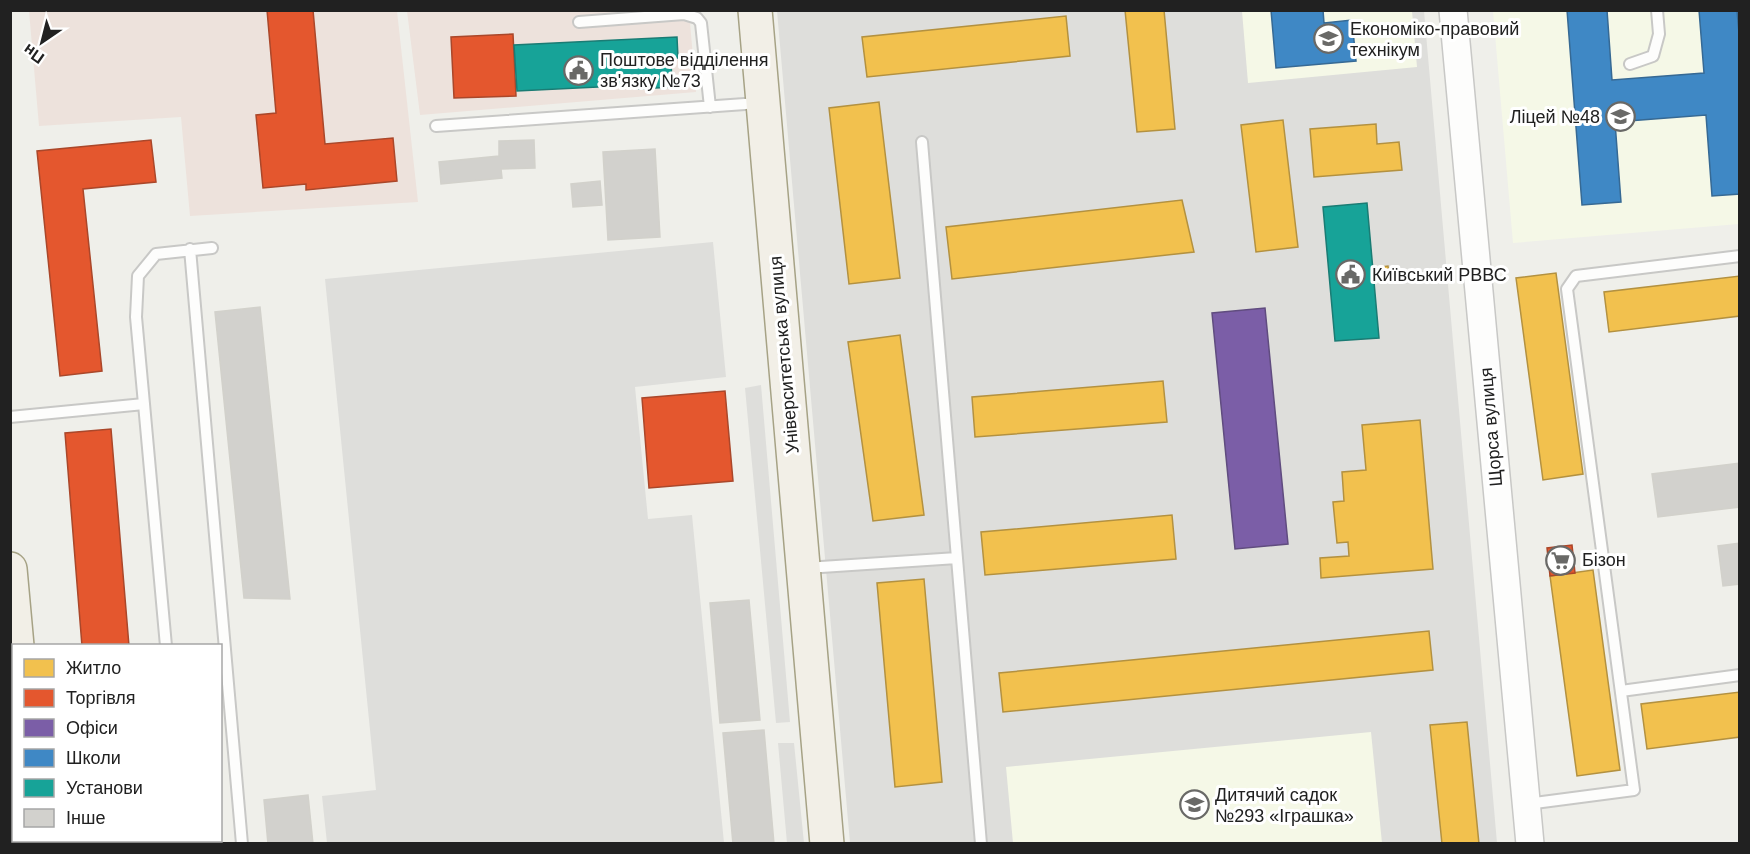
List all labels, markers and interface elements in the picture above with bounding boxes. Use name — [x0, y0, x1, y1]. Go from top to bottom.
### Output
north arrow — [12, 12, 72, 72]
place label: Економіко-правовий технікум — [1350, 19, 1519, 60]
school or university icon: Економіко-правовий технікум — [1313, 23, 1345, 55]
text: Пн — [20, 41, 47, 67]
place label: Поштове відділення зв'язку №73 — [600, 50, 769, 91]
public building icon: Поштове відділення зв'язку №73 — [563, 54, 595, 86]
school or university icon: Ліцей №48 — [1605, 101, 1637, 133]
place label: Ліцей №48 — [1510, 107, 1600, 127]
street label: Університетська вулиця — [765, 255, 803, 455]
public building icon: Київський РВВС — [1335, 259, 1367, 291]
place label: Київський РВВС — [1372, 265, 1507, 285]
street label: Щорса вулиця — [1476, 367, 1506, 487]
supermarket icon: Бізон — [1545, 544, 1577, 576]
place label: Бізон — [1582, 550, 1626, 570]
legend — [12, 644, 222, 842]
text: Житло — [66, 658, 121, 678]
text: Торгівля — [66, 688, 136, 708]
text: Офіси — [66, 718, 118, 738]
text: Школи — [66, 748, 121, 768]
text: Установи — [66, 778, 143, 798]
place label: Дитячий садок №293 «Іграшка» — [1215, 785, 1354, 826]
school or university icon: Дитячий садок №293 «Іграшка» — [1178, 789, 1210, 821]
text: Інше — [66, 808, 105, 828]

